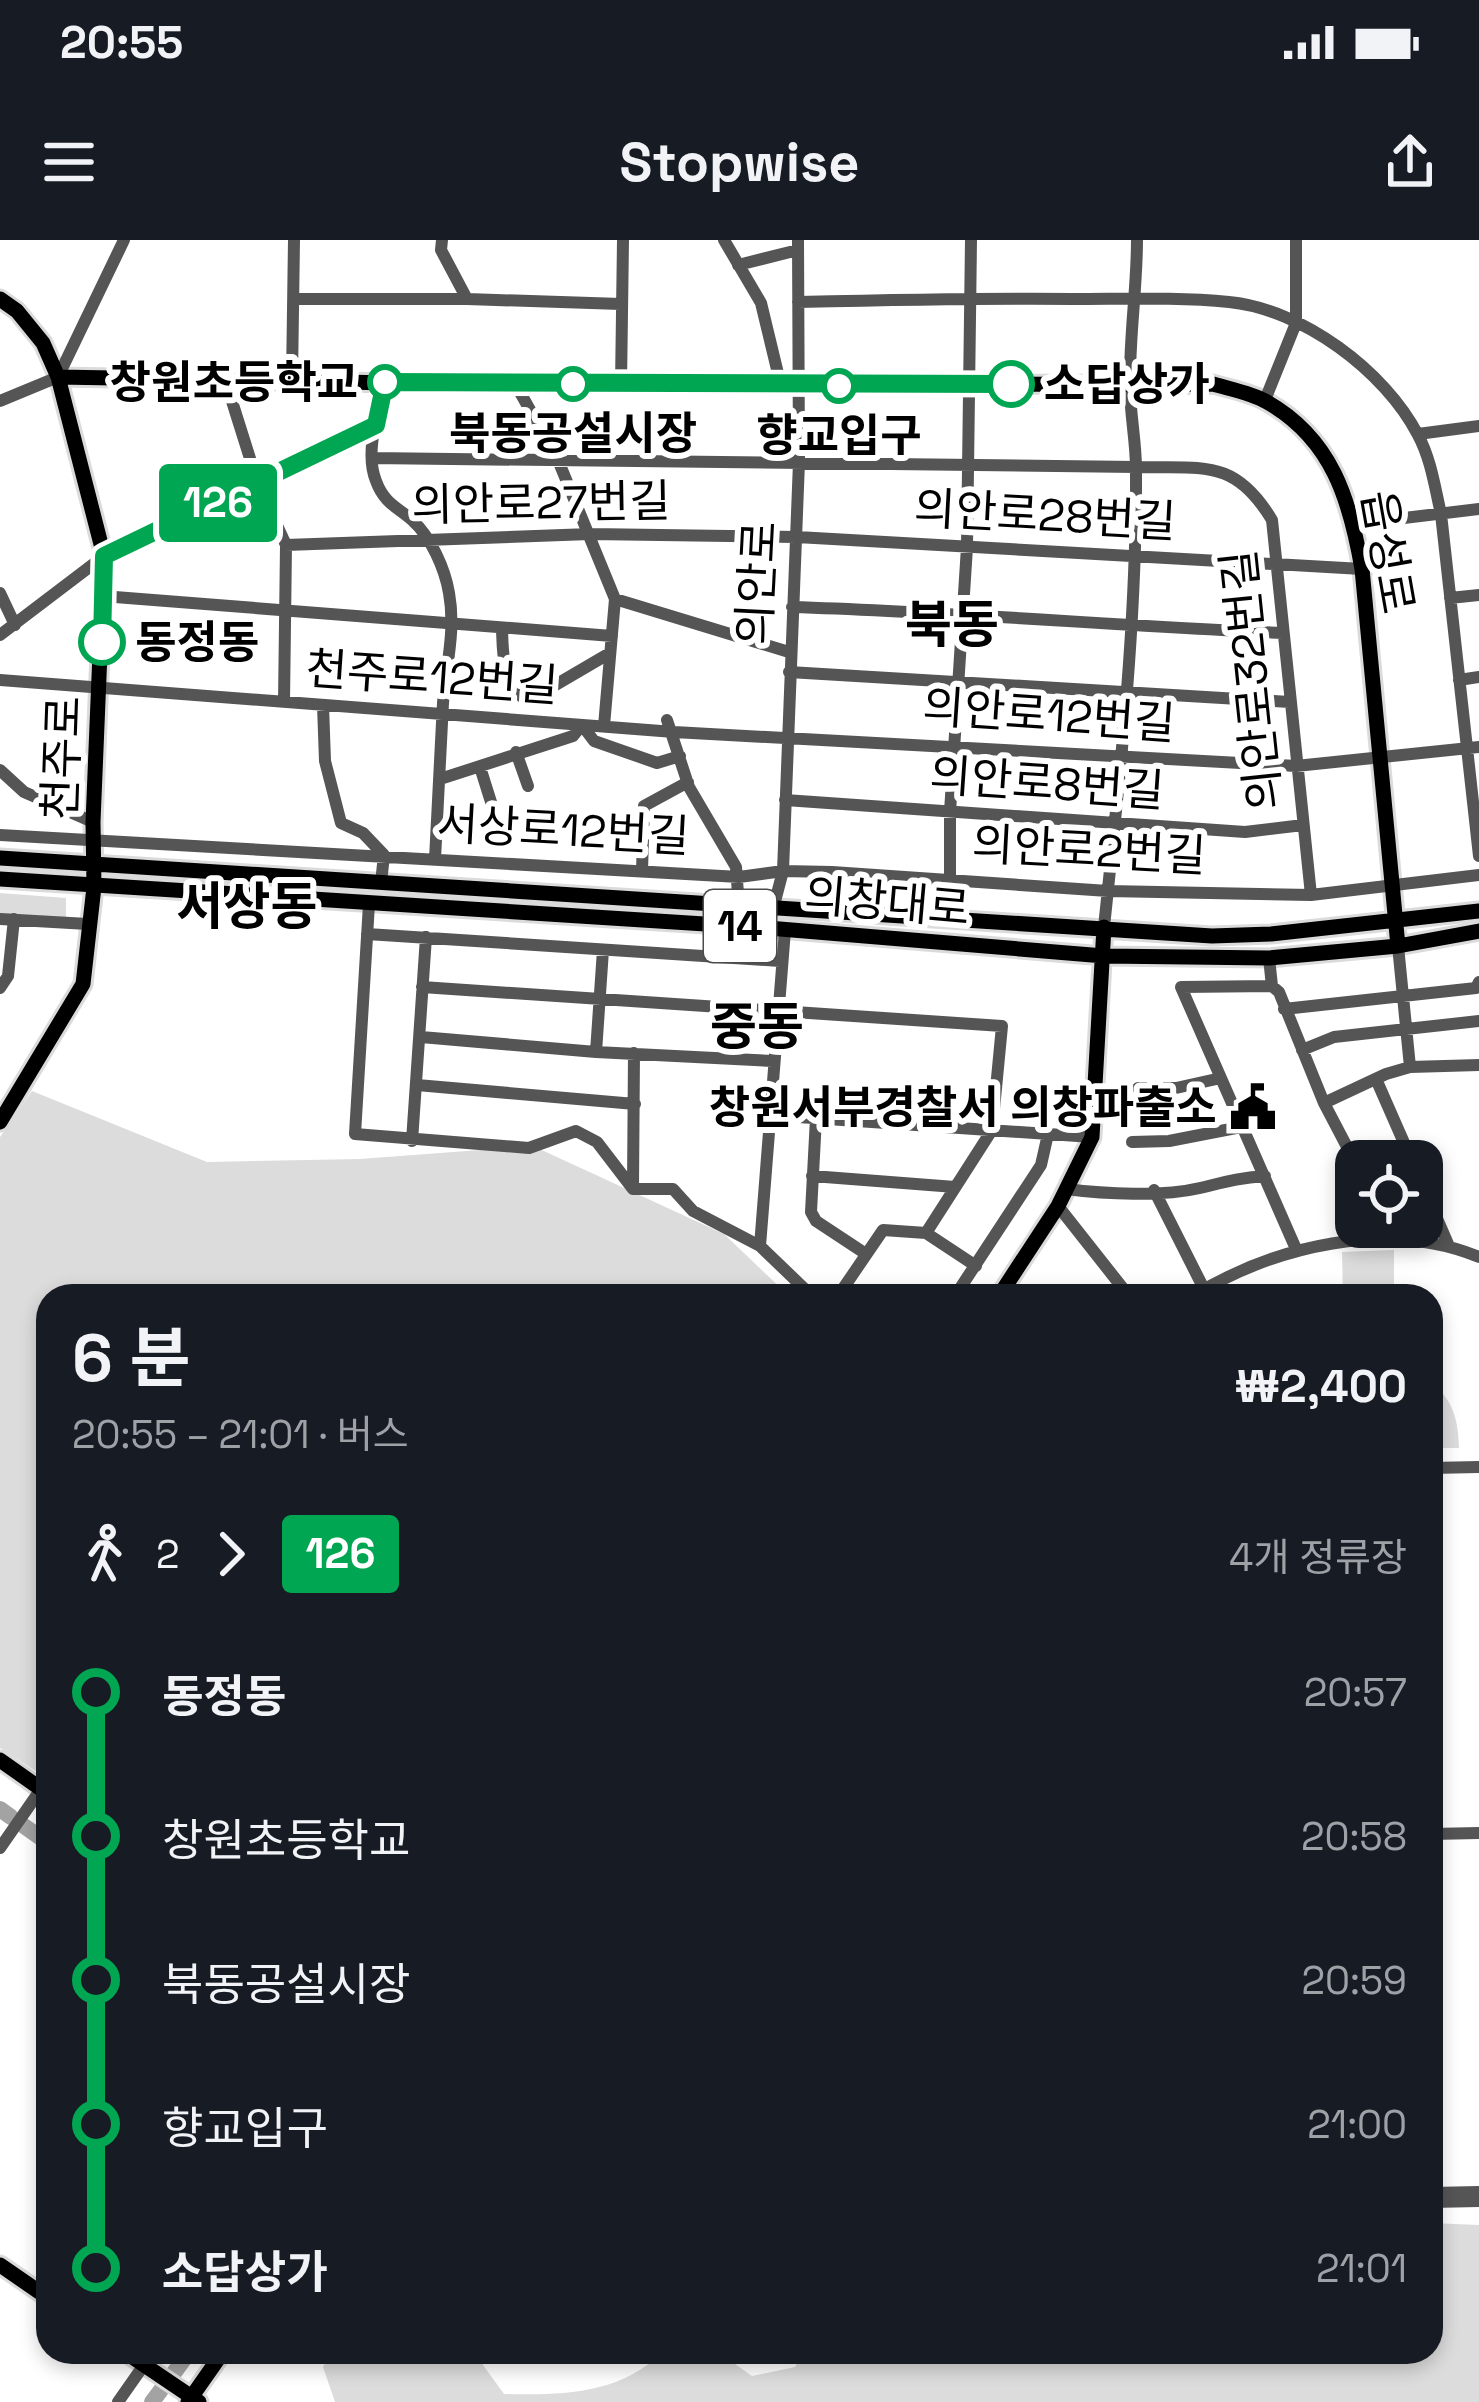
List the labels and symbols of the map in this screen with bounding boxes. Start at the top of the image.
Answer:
place label: 창원초등학교 [110,354,358,411]
place label: 소답상가 [1044,356,1210,413]
marker: 소답상가 [989,362,1033,406]
marker: 창원초등학교 [369,366,401,398]
marker: 북동공설시장 [557,368,589,400]
marker: 향교입구 [823,370,855,402]
place label: 북동공설시장 [449,405,697,462]
place label: 향교입구 [756,407,922,464]
line badge: 126 [149,464,287,542]
street label: 의안로27번길 [411,472,671,534]
street label: 의안로28번길 [913,480,1177,550]
street label: 읍성로 [1349,486,1427,618]
street label: 의안로 [725,519,789,647]
street label: 의안로32번길 [1210,547,1294,813]
district label: 북동 [905,592,999,657]
place label: 동정동 [135,614,259,671]
marker: 동정동 [80,620,124,664]
street label: 천주로12번길 [304,640,560,714]
street label: 의안로12번길 [921,678,1177,752]
street label: 천주로 [31,695,93,821]
street label: 의안로8번길 [928,746,1166,820]
street label: 서상로12번길 [435,795,691,865]
street label: 의안로2번길 [971,815,1207,885]
street label: 의창대로 [802,866,972,938]
district label: 서상동 [177,874,317,939]
road number: 14 [704,890,776,962]
district label: 중동 [710,994,804,1059]
place label: 창원서부경찰서 의창파출소 [709,1079,1217,1136]
public building icon: 창원서부경찰서 의창파출소 [1228,1082,1278,1132]

